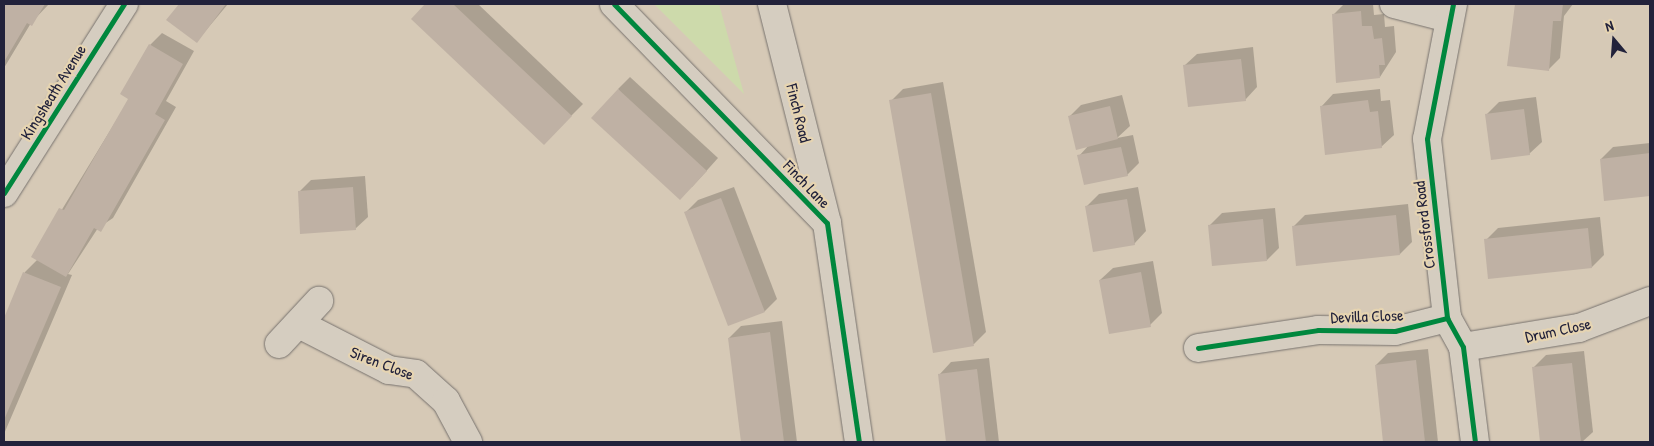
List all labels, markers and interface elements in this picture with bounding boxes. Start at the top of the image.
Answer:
north arrow [1589,15,1639,65]
text: N [1603,15,1616,35]
street label: Kingsheath Avenue [16,41,90,143]
street label: Finch Road [782,82,816,144]
street label: Finch Lane [780,156,834,212]
street label: Crossford Road [1409,180,1439,270]
street label: Devilla Close [1330,305,1404,327]
street label: Drum Close [1523,314,1593,346]
street label: Siren Close [348,342,416,384]

